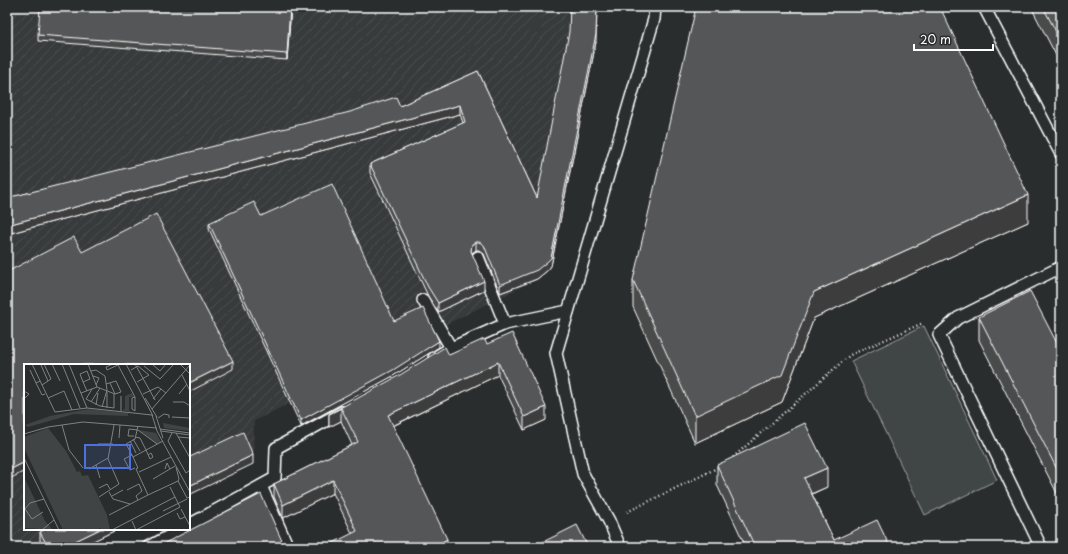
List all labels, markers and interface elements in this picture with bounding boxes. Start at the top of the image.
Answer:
scale bar [914,26,993,52]
text: 20 m [920,30,951,48]
inset map [24,364,190,530]

